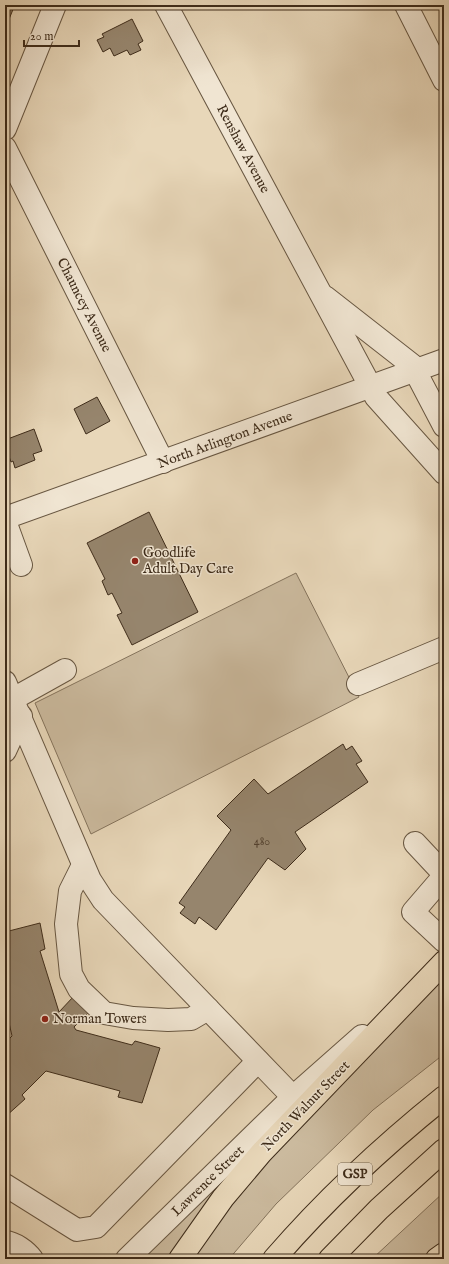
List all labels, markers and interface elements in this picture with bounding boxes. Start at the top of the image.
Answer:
scale bar [24,22,79,48]
text: 20 m [30,29,53,44]
street label: Renshaw Avenue [212,102,274,197]
street label: Chauncey Avenue [53,255,116,356]
street label: North Arlington Avenue [155,407,296,473]
place label: Goodlife Adult Day Care [142,544,234,578]
marker: Goodlife Adult Day Care [130,556,140,566]
house number: 480 [254,834,270,849]
place label: Norman Towers [53,1010,147,1028]
marker: Norman Towers [40,1014,50,1024]
street label: North Walnut Street [258,1057,354,1155]
street label: Lawrence Street [168,1142,248,1220]
road number: GSP [338,1163,372,1185]

